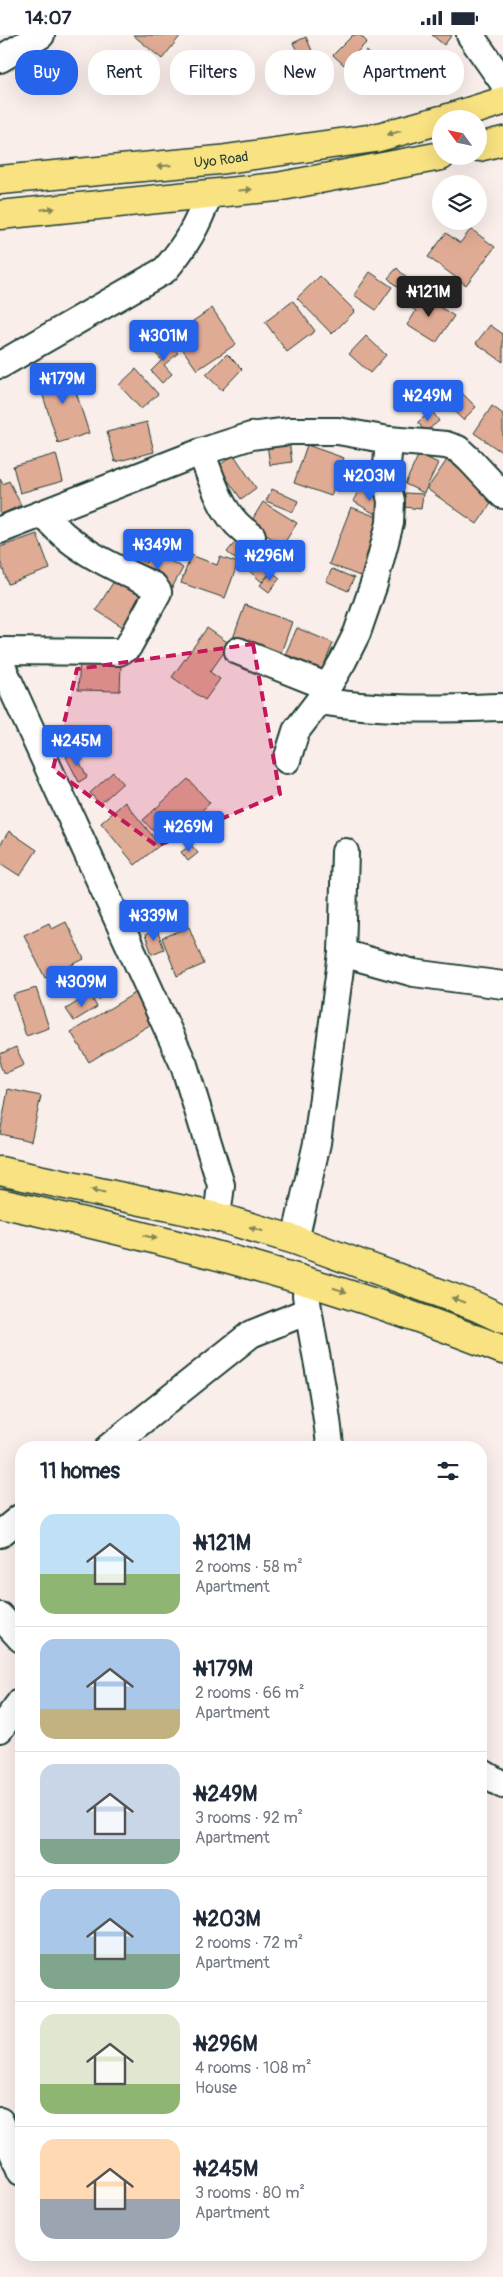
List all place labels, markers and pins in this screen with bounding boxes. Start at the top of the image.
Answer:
pin: ₦121M [394,275,464,318]
pin: ₦301M [129,319,199,362]
pin: ₦179M [28,363,98,405]
pin: ₦249M [393,379,463,422]
pin: ₦203M [335,459,405,502]
pin: ₦349M [123,529,193,571]
pin: ₦296M [235,539,305,582]
pin: ₦245M [42,725,112,767]
pin: ₦269M [154,811,224,853]
pin: ₦339M [119,899,189,942]
pin: ₦309M [47,965,117,1008]

